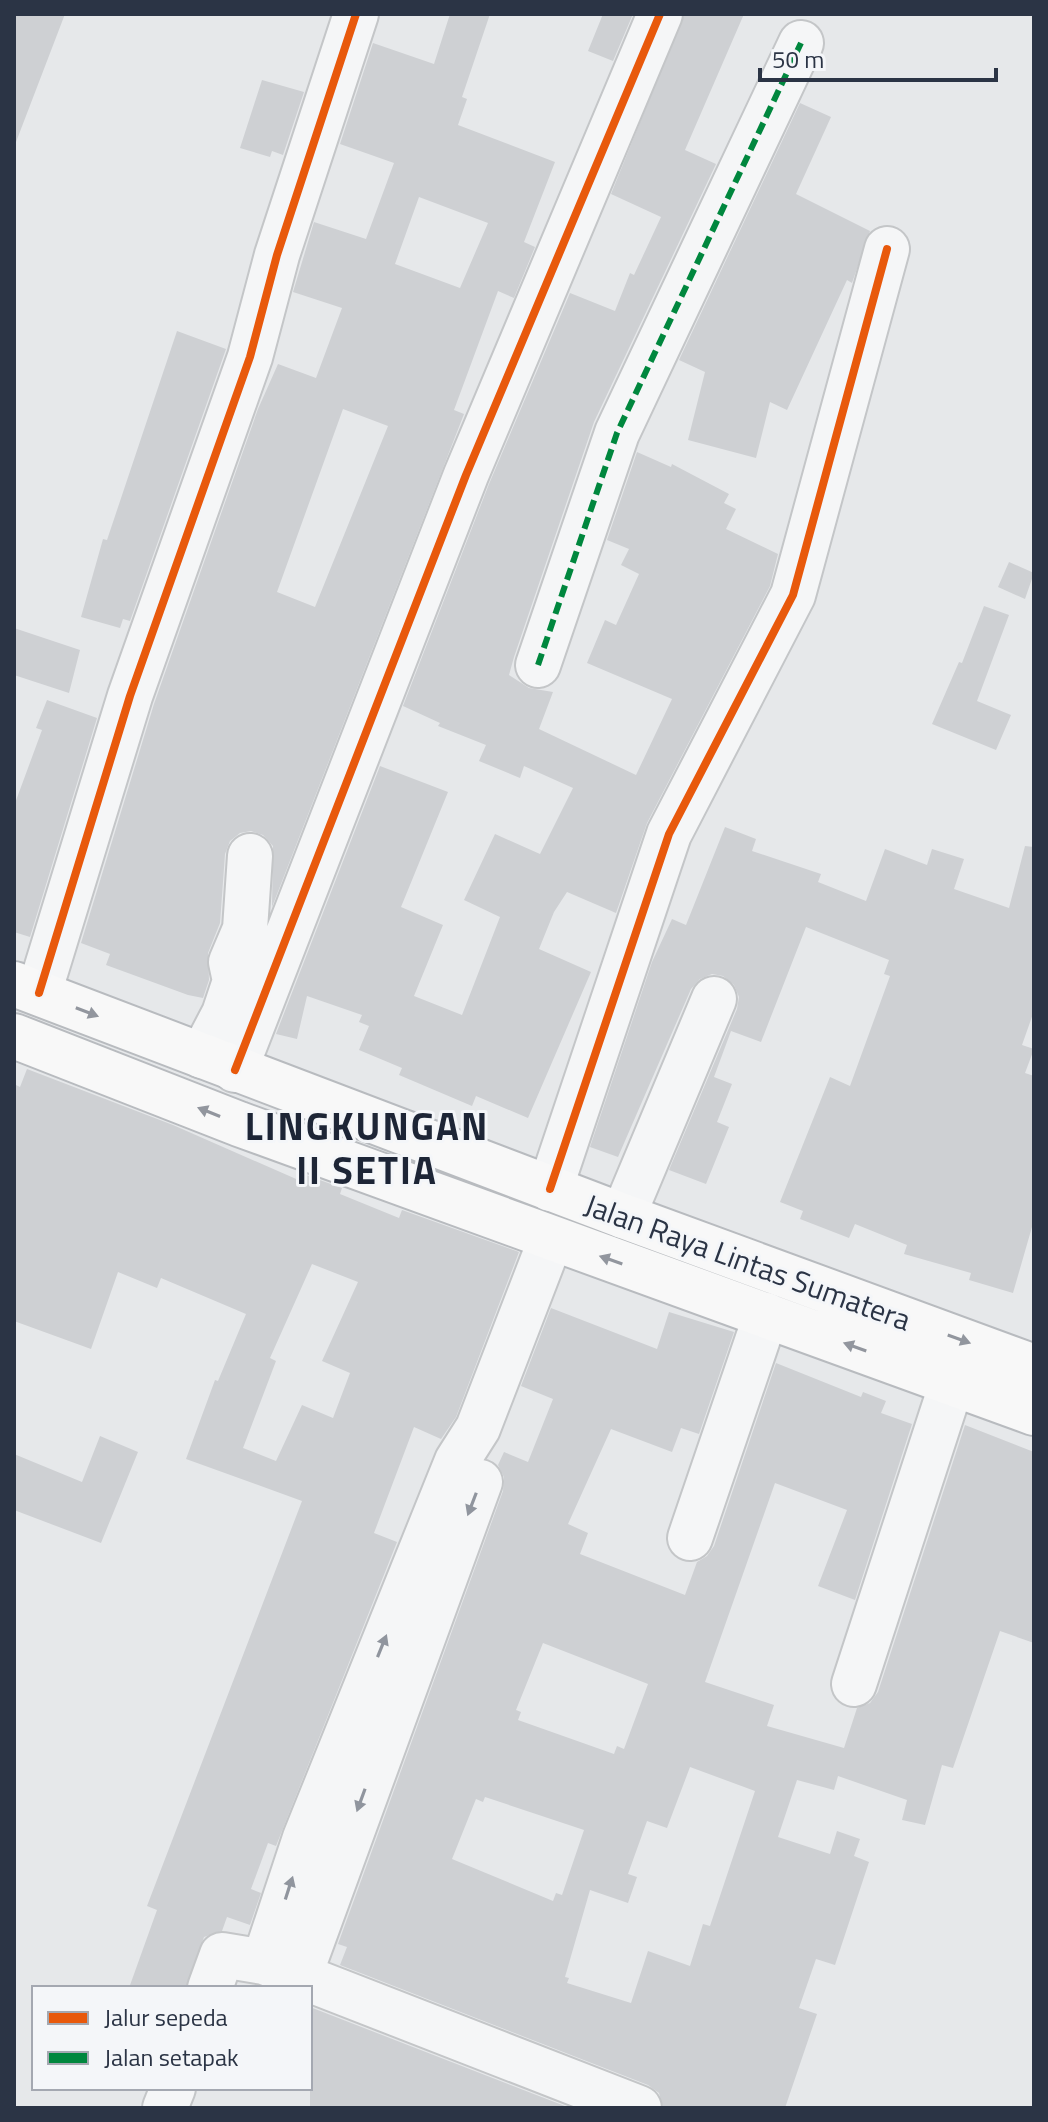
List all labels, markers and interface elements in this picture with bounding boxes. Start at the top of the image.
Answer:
scale bar [760,32,996,82]
text: 50 m [772,41,824,77]
one-way arrow [75,1006,99,1019]
district label: LINGKUNGAN II SETIA [245,1097,489,1199]
one-way arrow [197,1105,221,1118]
street label: Jalan Raya Lintas Sumatera [578,1182,918,1342]
one-way arrow [598,1254,622,1266]
one-way arrow [948,1334,972,1346]
one-way arrow [843,1341,867,1353]
one-way arrow [465,1492,478,1516]
one-way arrow [376,1634,389,1658]
one-way arrow [355,1788,367,1812]
one-way arrow [283,1876,295,1900]
legend [32,1986,312,2090]
text: Jalur sepeda [104,1999,228,2035]
text: Jalan setapak [104,2039,239,2075]

